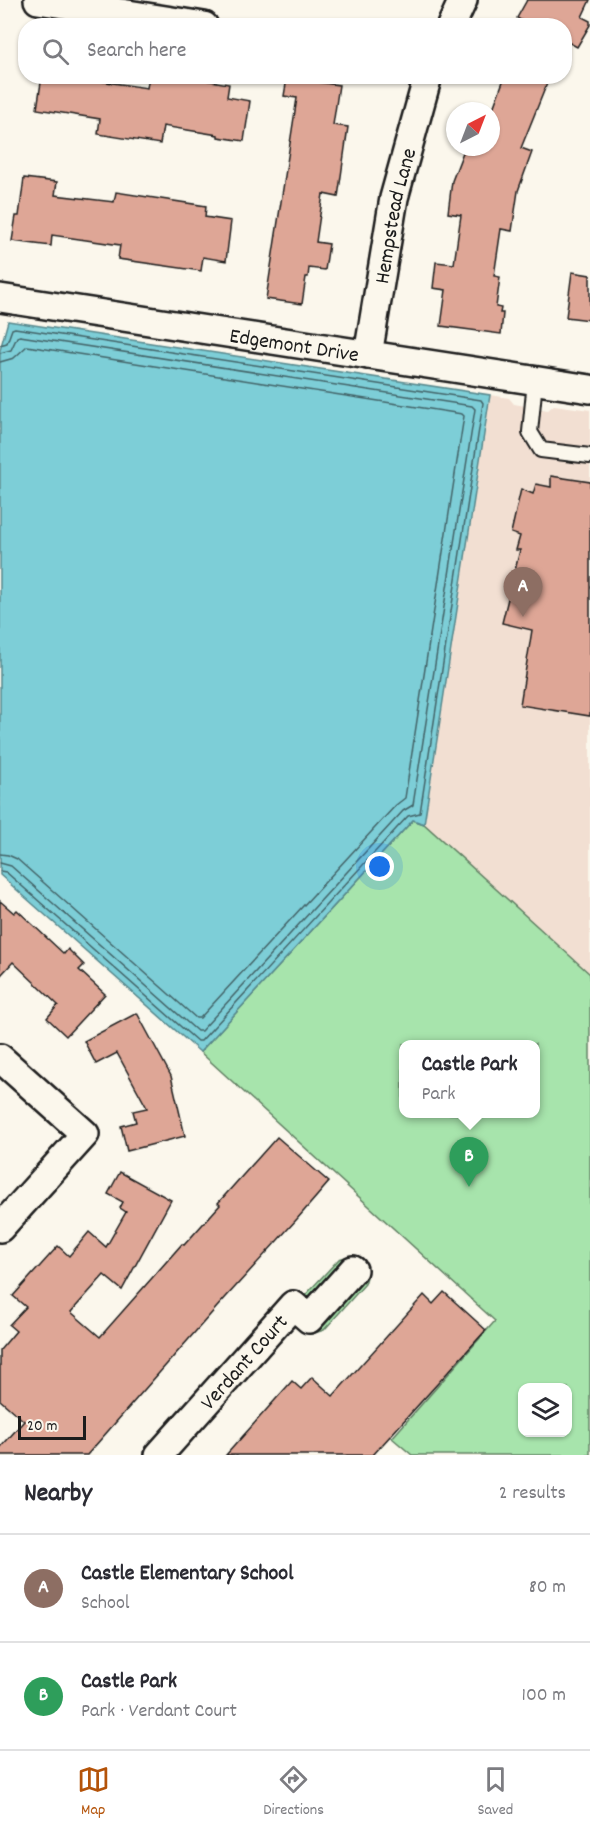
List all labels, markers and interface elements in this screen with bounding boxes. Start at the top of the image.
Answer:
search box [18,18,572,84]
icon: search [39,35,72,68]
text: Search here [87,36,186,67]
north arrow [446,102,500,156]
street label: Hempstead Lane [368,145,426,286]
street label: Edgemont Drive [227,322,361,372]
pin: A [504,568,542,617]
your location [365,852,394,881]
popup [399,1040,540,1118]
text: Castle Park [421,1050,518,1081]
text: Park [421,1081,456,1109]
pin: B [450,1138,488,1187]
street label: Verdant Court [194,1309,297,1418]
map controls [518,1383,572,1437]
button: layers [518,1383,572,1437]
scale bar [18,1413,86,1440]
text: 20 m [27,1415,57,1438]
text: Nearby [24,1476,92,1513]
text: 2 results [499,1480,566,1508]
text: Castle Elementary School [81,1559,293,1590]
text: A [38,1574,49,1602]
text: 80 m [529,1574,566,1602]
text: School [81,1590,130,1618]
text: Castle Park [81,1667,177,1698]
text: B [39,1682,48,1710]
text: 100 m [522,1682,566,1710]
text: Park · Verdant Court [81,1698,237,1726]
tab: Map [77,1763,110,1822]
tab: Directions [263,1763,324,1822]
tab: Saved [477,1763,513,1822]

